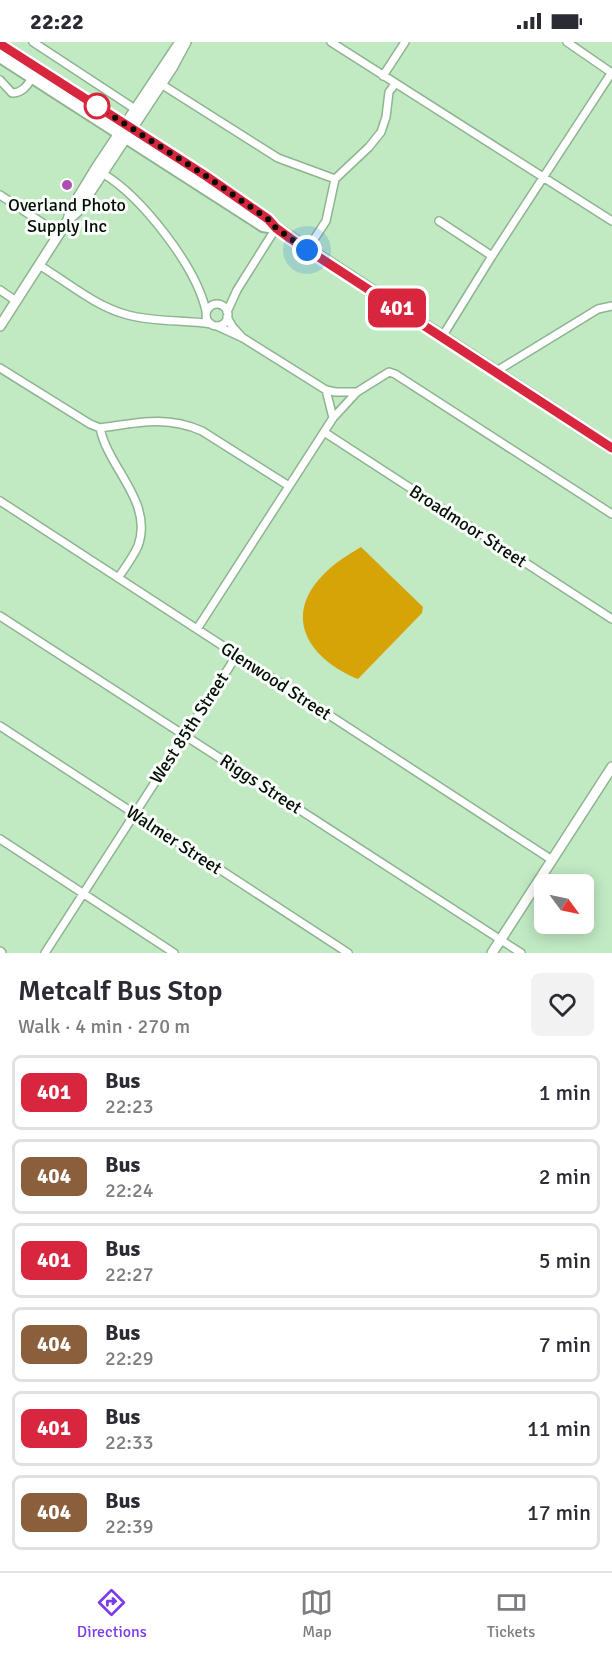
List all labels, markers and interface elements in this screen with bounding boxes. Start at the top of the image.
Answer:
text: 22:22 [30,8,84,35]
unlabelled marker [84,93,110,119]
marker: Overland Photo Supply Inc [60,178,74,192]
place label: Overland Photo Supply Inc [8,194,126,237]
your location [292,235,322,265]
line badge: 401 [362,288,432,328]
text: 401 [380,295,414,321]
street label: Broadmoor Street [405,480,531,572]
street label: Glenwood Street [217,637,335,725]
street label: West 85th Street [145,668,233,788]
street label: Riggs Street [216,749,306,819]
street label: Walmer Street [122,801,226,879]
north arrow [534,874,594,934]
map controls [534,874,594,934]
button: heart [531,973,594,1036]
text: Metcalf Bus Stop [18,974,223,1008]
text: Walk · 4 min · 270 m [18,1014,190,1039]
text: Bus [105,1067,140,1094]
text: 401 [37,1079,71,1105]
text: 1 min [539,1079,591,1106]
text: 22:23 [105,1094,154,1119]
text: Bus [105,1151,140,1178]
text: 404 [37,1163,71,1189]
text: 2 min [539,1163,591,1190]
text: 22:24 [105,1178,154,1203]
text: Bus [105,1235,140,1262]
text: 401 [37,1247,71,1273]
text: 5 min [539,1247,591,1274]
text: 22:27 [105,1262,154,1287]
text: Bus [105,1319,140,1346]
text: 404 [37,1331,71,1357]
text: 7 min [539,1331,591,1358]
text: 22:29 [105,1346,154,1371]
text: Bus [105,1403,140,1430]
text: 401 [37,1415,71,1441]
text: 11 min [527,1415,591,1442]
text: 22:33 [105,1430,154,1455]
text: Bus [105,1487,140,1514]
text: 404 [37,1499,71,1525]
text: 17 min [527,1499,591,1526]
text: 22:39 [105,1514,154,1539]
tab: Directions [77,1586,147,1642]
tab: Map [300,1586,333,1642]
tab: Tickets [487,1586,535,1642]

